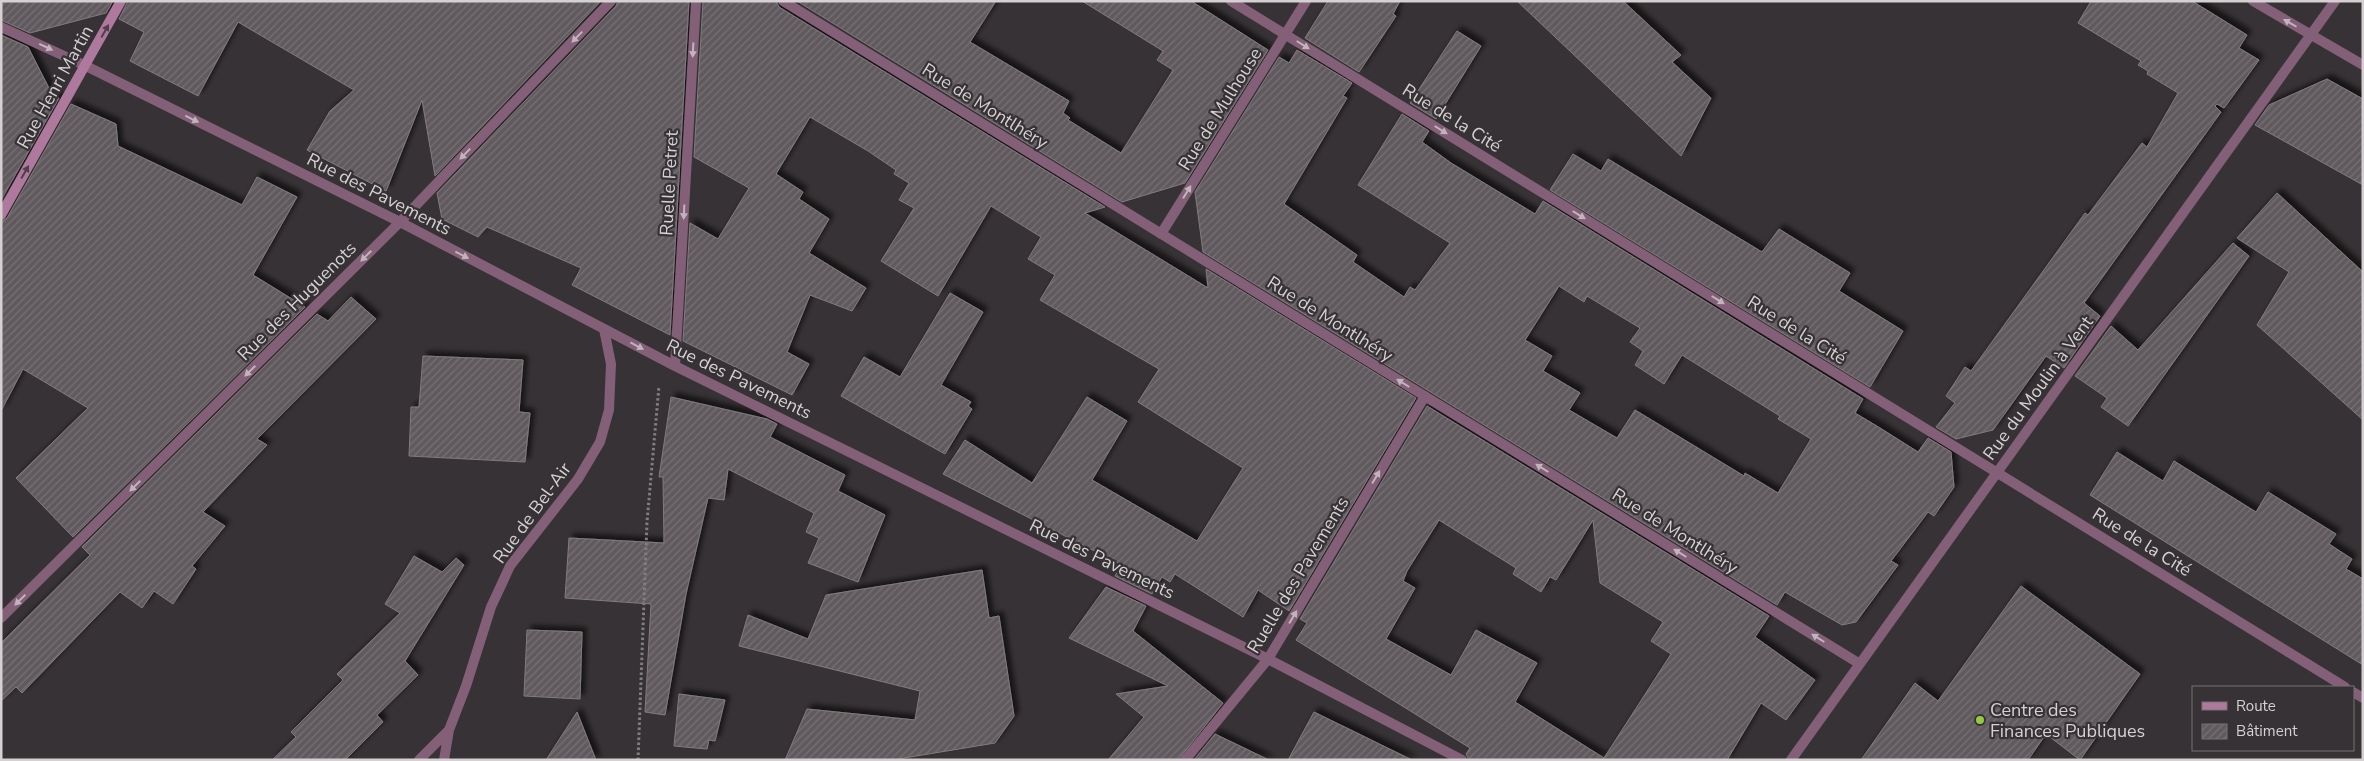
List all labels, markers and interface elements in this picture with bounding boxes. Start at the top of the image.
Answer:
one-way arrow [2283,19,2298,27]
street label: Rue Henri Martin [11,21,99,153]
one-way arrow [101,23,109,38]
one-way arrow [571,30,583,42]
one-way arrow [1296,41,1309,50]
one-way arrow [689,42,697,58]
one-way arrow [38,43,53,52]
street label: Rue de Mulhouse [1173,43,1267,175]
street label: Rue de Montlhéry [917,58,1053,155]
street label: Rue de la Cité [1398,78,1506,158]
one-way arrow [184,114,199,123]
one-way arrow [1434,126,1448,135]
street label: Ruelle Petret [654,129,684,236]
street label: Rue des Pavements [303,147,455,241]
one-way arrow [459,148,471,160]
one-way arrow [21,166,30,179]
one-way arrow [1182,186,1191,199]
one-way arrow [680,204,688,220]
one-way arrow [1573,211,1586,220]
street label: Rue des Huguenots [232,236,362,366]
one-way arrow [360,250,372,262]
one-way arrow [454,251,469,259]
street label: Rue de Montlhéry [1262,271,1398,368]
street label: Rue de la Cité [1743,290,1851,370]
one-way arrow [1711,296,1724,305]
street label: Rue du Moulin à Vent [1977,310,2099,465]
street label: Rue des Pavements [662,333,816,425]
one-way arrow [630,342,644,350]
one-way arrow [245,365,257,377]
one-way arrow [1397,378,1410,387]
street label: Rue de Bel-Air [487,457,577,568]
one-way arrow [1535,463,1548,472]
one-way arrow [1372,471,1381,484]
one-way arrow [129,479,141,491]
street label: Rue de Montlhéry [1607,483,1743,580]
street label: Ruelle des Pavements [1242,492,1354,658]
street label: Rue de la Cité [2088,502,2196,582]
street label: Rue des Pavements [1025,513,1179,605]
one-way arrow [1673,548,1687,558]
one-way arrow [14,594,26,606]
one-way arrow [1288,610,1297,623]
one-way arrow [1812,633,1825,643]
legend [2192,686,2354,751]
text: Route [2236,696,2276,716]
place label: Centre des Finances Publiques [1990,698,2145,743]
marker: Centre des Finances Publiques [1974,714,1986,726]
text: Bâtiment [2236,721,2298,741]

